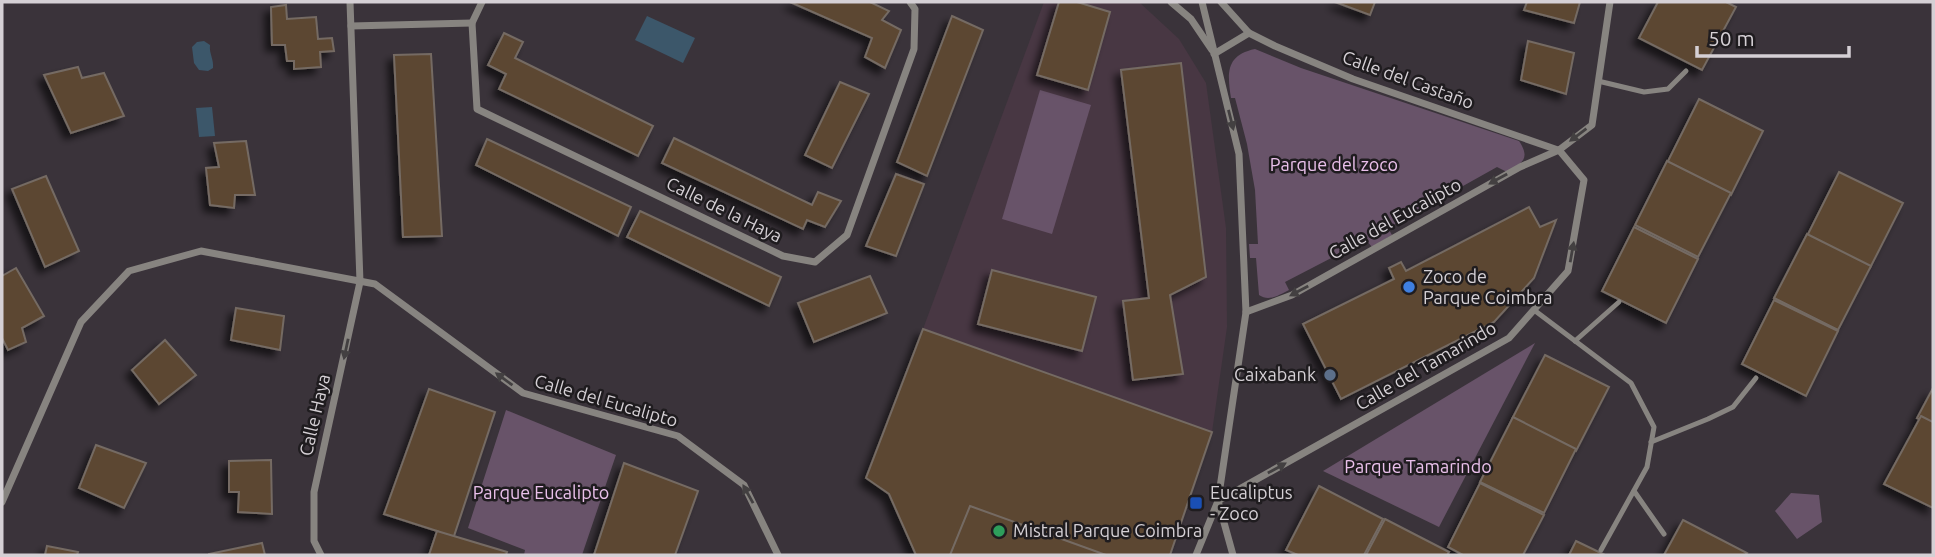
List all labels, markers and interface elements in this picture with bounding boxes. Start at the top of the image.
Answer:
scale bar [1697,14,1849,58]
text: 50 m [1708,26,1755,50]
street label: Calle del Castaño [1340,46,1477,112]
one-way arrow [1226,109,1237,131]
one-way arrow [1569,128,1587,142]
park label: Parque del zoco [1270,154,1398,174]
street label: Calle de la Haya [663,172,786,246]
street label: Calle del Eucalipto [1325,173,1464,263]
one-way arrow [1488,173,1507,185]
one-way arrow [1567,241,1578,263]
place label: Zoco de Parque Coimbra [1423,266,1553,307]
marker: Zoco de Parque Coimbra [1401,279,1417,295]
one-way arrow [1289,285,1309,296]
street label: Calle del Tamarindo [1352,317,1499,414]
one-way arrow [340,338,351,360]
place label: Caixabank [1234,364,1316,384]
marker: Caixabank [1322,367,1338,383]
street label: Calle del Eucalipto [532,370,680,430]
street label: Calle Haya [295,372,333,458]
one-way arrow [495,373,513,387]
park label: Parque Tamarindo [1344,456,1492,476]
one-way arrow [1268,462,1287,474]
park label: Parque Eucalipto [473,482,609,502]
place label: Eucaliptus - Zoco [1210,482,1293,523]
one-way arrow [742,485,754,504]
marker: Eucaliptus - Zoco [1188,495,1204,511]
place label: Mistral Parque Coimbra [1013,520,1202,540]
marker: Mistral Parque Coimbra [991,523,1007,539]

